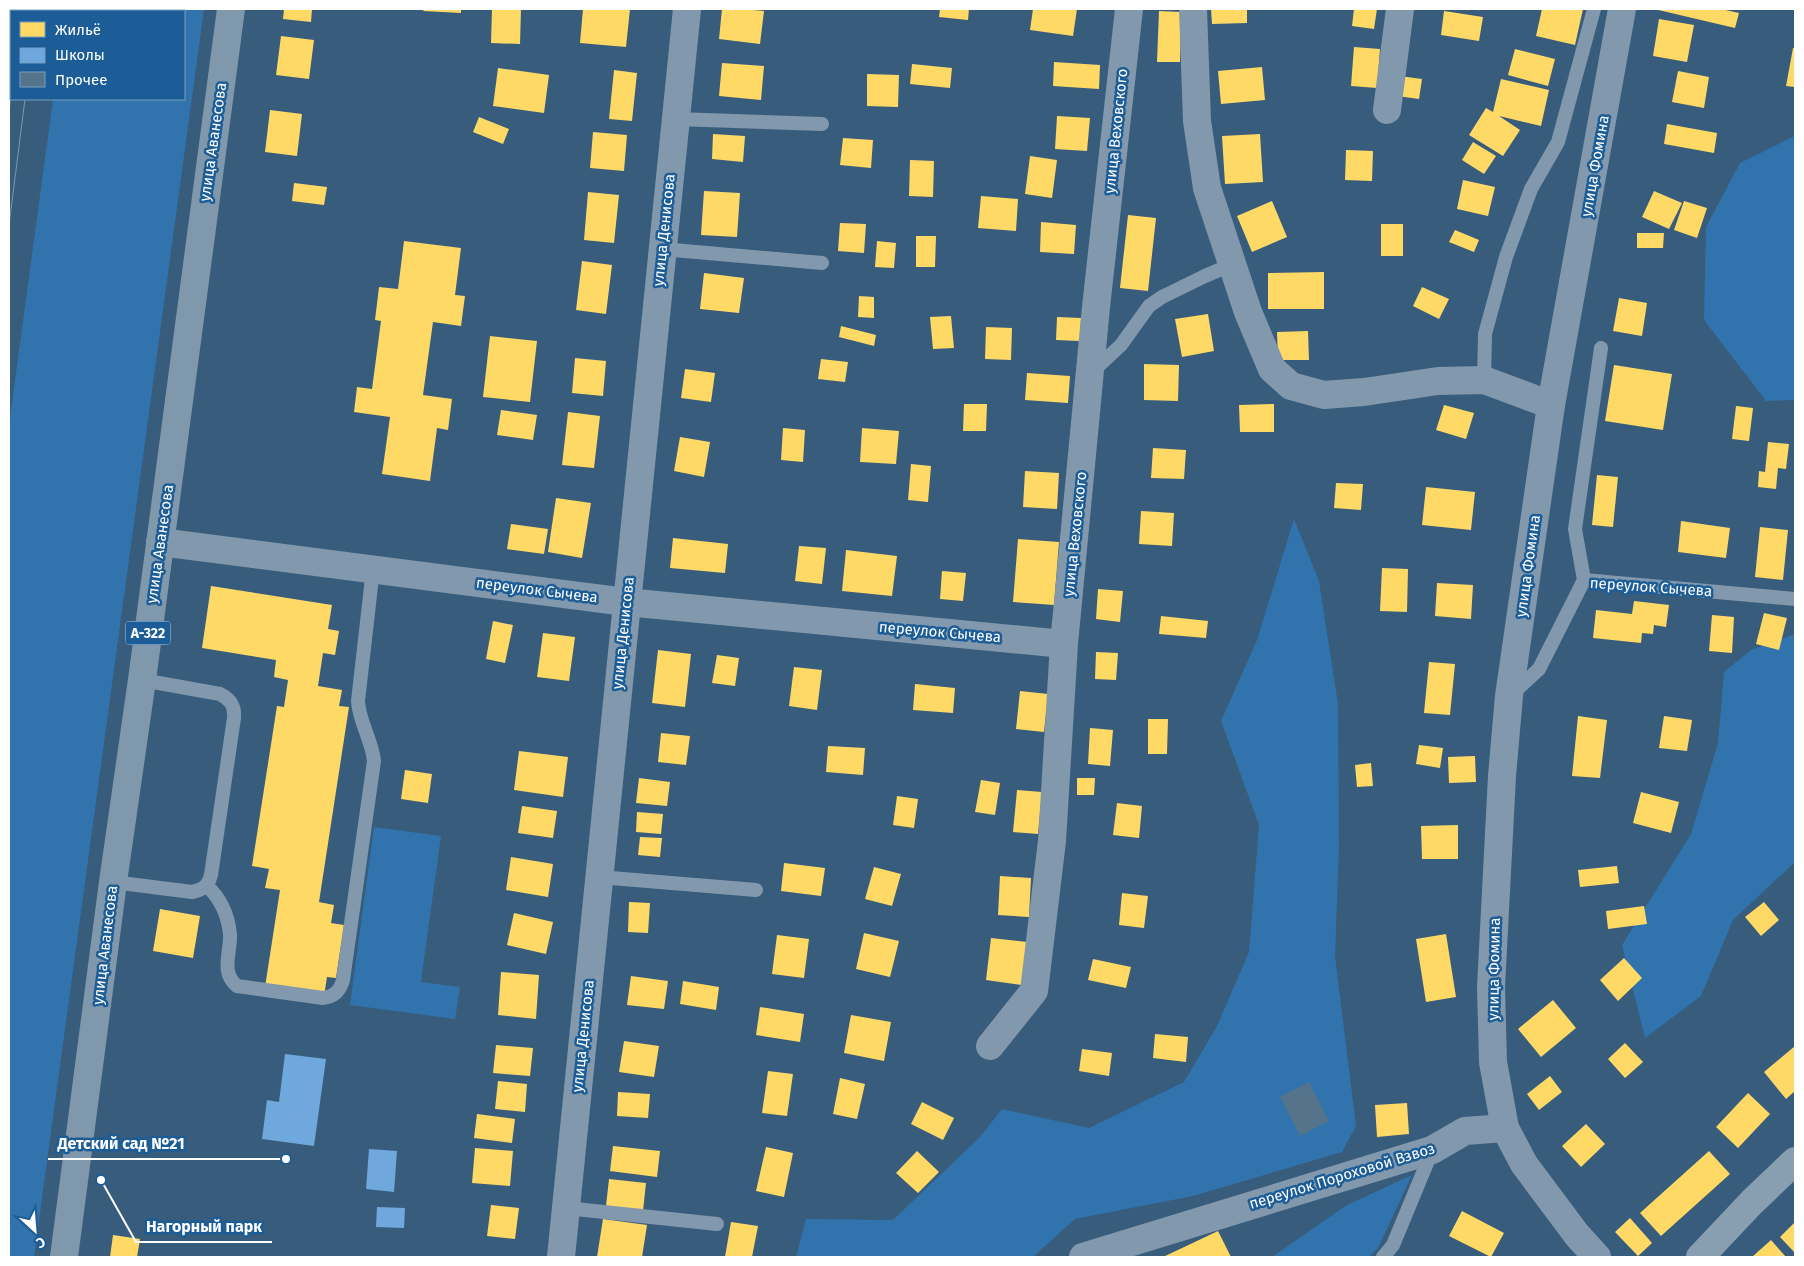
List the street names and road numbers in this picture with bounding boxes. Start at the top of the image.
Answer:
street label: улица Веховского [1100,68,1132,194]
street label: улица Аванесова [196,81,230,203]
street label: улица Фомина [1577,114,1613,218]
street label: улица Денисова [649,173,679,287]
street label: улица Веховского [1059,471,1091,597]
street label: улица Аванесова [143,483,177,605]
street label: улица Фомина [1512,514,1544,618]
street label: переулок Сычева [475,574,599,606]
street label: переулок Сычева [1589,574,1713,600]
street label: улица Денисова [608,576,638,690]
street label: переулок Сычева [878,618,1002,646]
road number: А-322 [126,622,170,644]
street label: улица Аванесова [89,884,121,1006]
street label: улица Фомина [1484,917,1504,1021]
street label: улица Денисова [568,979,598,1093]
street label: переулок Пороховой Взвоз [1247,1139,1437,1213]

